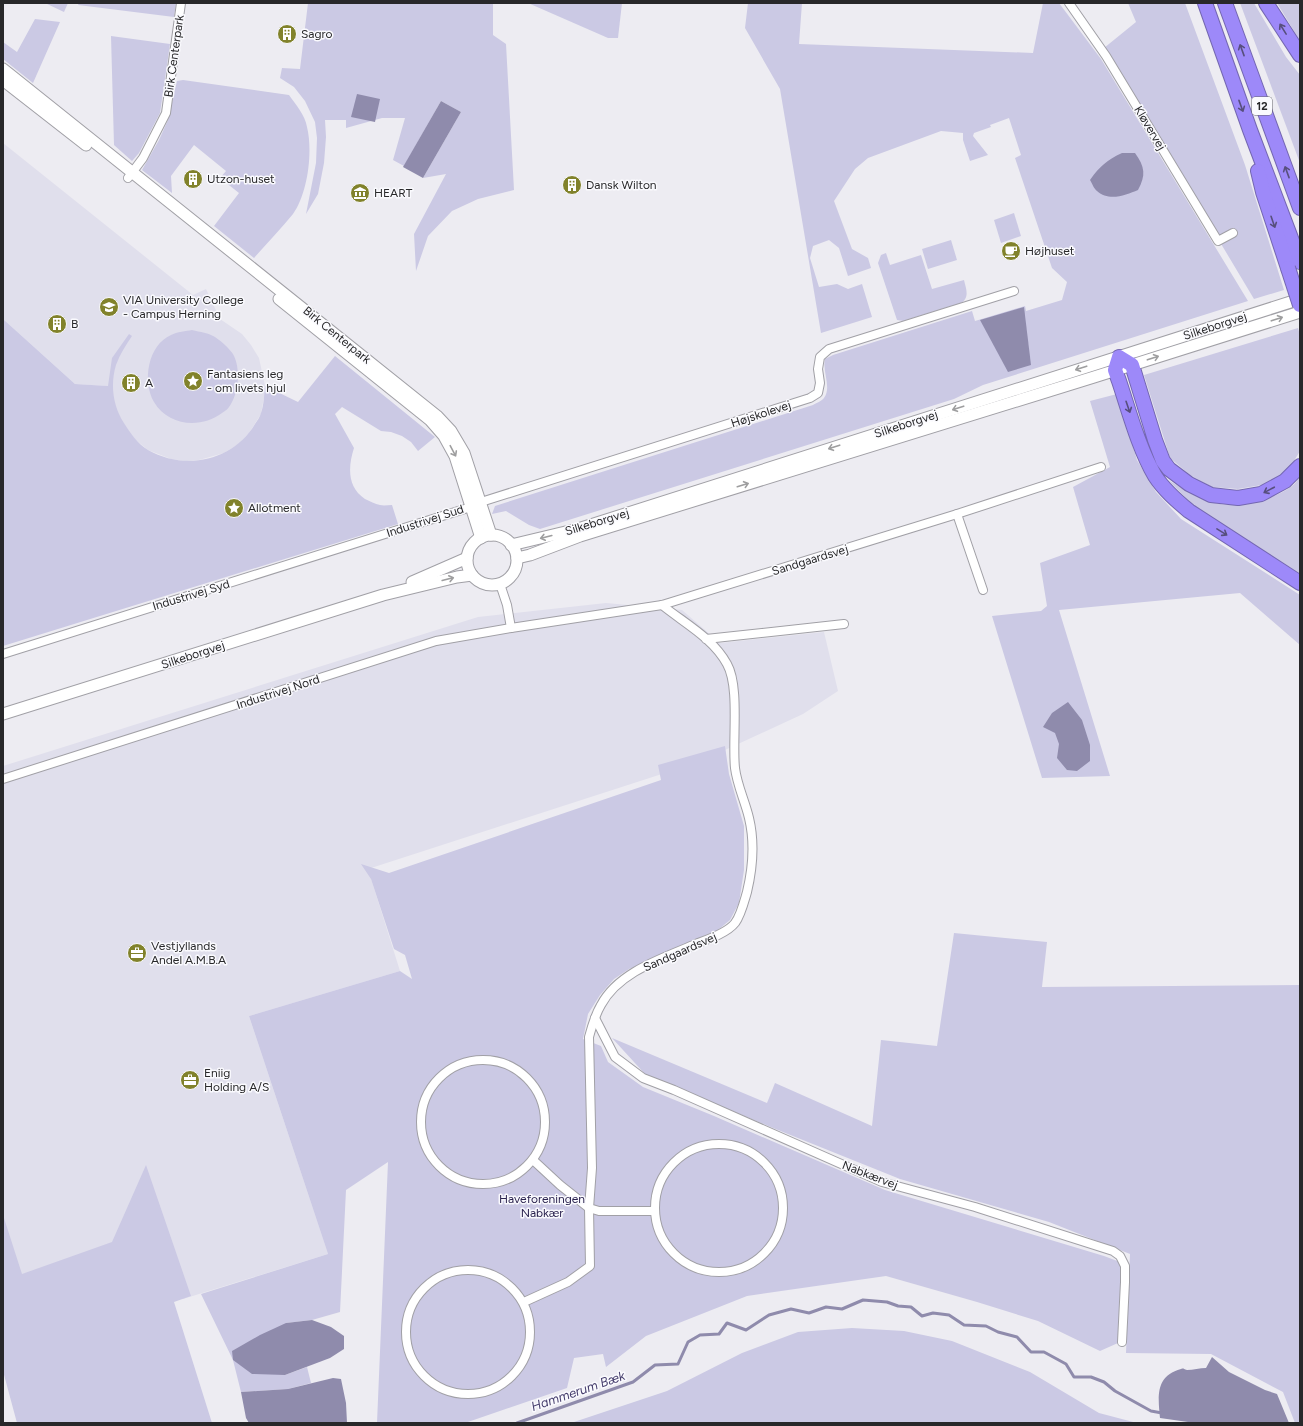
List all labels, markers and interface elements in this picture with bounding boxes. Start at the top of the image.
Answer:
street label: Birk Centerpark [161,14,187,98]
building icon: Sagro [276,23,298,45]
one-way arrow [1279,24,1287,35]
place label: Sagro [301,27,333,41]
one-way arrow [1237,44,1245,56]
road number: 12 [1252,97,1272,115]
one-way arrow [1238,99,1246,111]
street label: Kløvervej [1131,103,1169,153]
one-way arrow [1282,166,1290,178]
building icon: Utzon-huset [182,168,204,190]
place label: Utzon-huset [207,172,275,186]
building icon: Dansk Wilton [561,174,583,196]
place label: Dansk Wilton [586,178,657,192]
museum icon: HEART [349,182,371,204]
place label: HEART [374,186,413,200]
one-way arrow [1269,215,1277,227]
cafe icon: Højhuset [1000,240,1022,262]
place label: Højhuset [1025,244,1075,258]
place label: VIA University College - Campus Herning [123,293,244,321]
school or university icon: VIA University College - Campus Herning [98,296,120,318]
street label: Birk Centerpark [300,303,374,367]
street label: Silkeborgvej [1181,309,1249,343]
building icon: B [46,313,68,335]
one-way arrow [1270,315,1283,322]
place label: B [71,317,78,331]
one-way arrow [1146,354,1159,361]
one-way arrow [1076,365,1088,373]
place label: Fantasiens leg - om livets hjul [207,367,286,395]
place icon: Fantasiens leg - om livets hjul [182,370,204,392]
building icon: A [120,372,142,394]
place label: A [145,376,153,390]
street label: Højskolevej [729,398,793,430]
one-way arrow [1125,400,1132,413]
one-way arrow [951,405,964,412]
street label: Silkeborgvej [872,407,940,441]
one-way arrow [827,444,840,451]
one-way arrow [449,445,457,457]
one-way arrow [737,481,750,488]
one-way arrow [1263,486,1275,494]
place icon: Allotment [223,497,245,519]
place label: Allotment [248,501,301,515]
street label: Industrivej Sud [385,502,465,540]
street label: Silkeborgvej [563,506,631,538]
one-way arrow [1216,529,1228,537]
one-way arrow [540,534,553,541]
street label: Sandgaardsvej [770,542,850,578]
one-way arrow [441,575,454,582]
street label: Industrivej Syd [151,577,231,613]
street label: Silkeborgvej [159,638,227,672]
street label: Industrivej Nord [235,672,321,712]
street label: Sandgaardsvej [641,930,719,974]
place label: Vestjyllands Andel A.M.B.A [151,939,226,967]
office icon: Vestjyllands Andel A.M.B.A [126,942,148,964]
place label: Eniig Holding A/S [204,1066,269,1094]
office icon: Eniig Holding A/S [179,1069,201,1091]
street label: Nabkærvej [840,1158,900,1192]
park label: Haveforeningen Nabkær [499,1192,585,1220]
water label: Hammerum Bæk [529,1368,628,1414]

